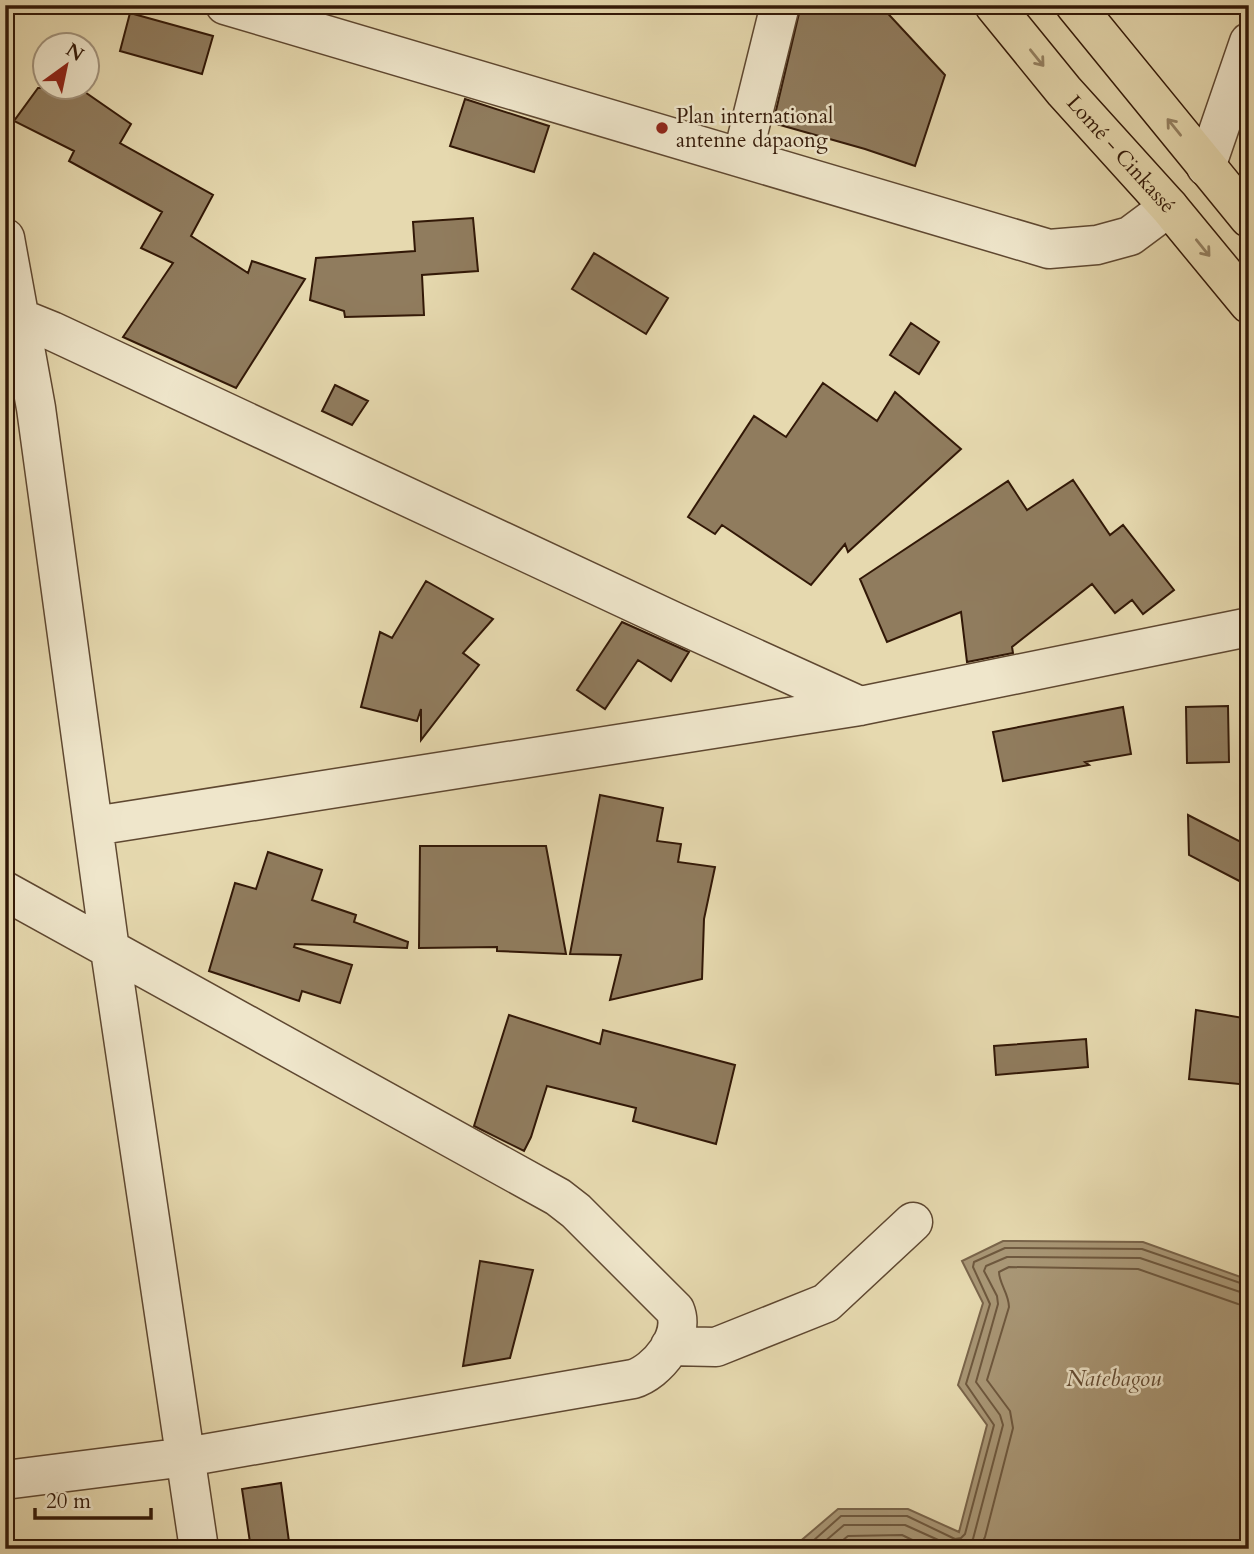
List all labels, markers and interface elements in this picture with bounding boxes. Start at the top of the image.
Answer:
north arrow [32,32,102,102]
text: N [61,37,89,68]
one-way arrow [1029,49,1045,67]
street label: Lomé - Cinkassé [1060,89,1182,220]
place label: Plan international antenne dapaong [676,102,833,155]
one-way arrow [1166,119,1182,137]
marker: Plan international antenne dapaong [654,120,670,136]
one-way arrow [1195,238,1210,256]
water label: Natebagou [1066,1363,1162,1394]
scale bar [35,1477,150,1521]
text: 20 m [46,1487,91,1516]

